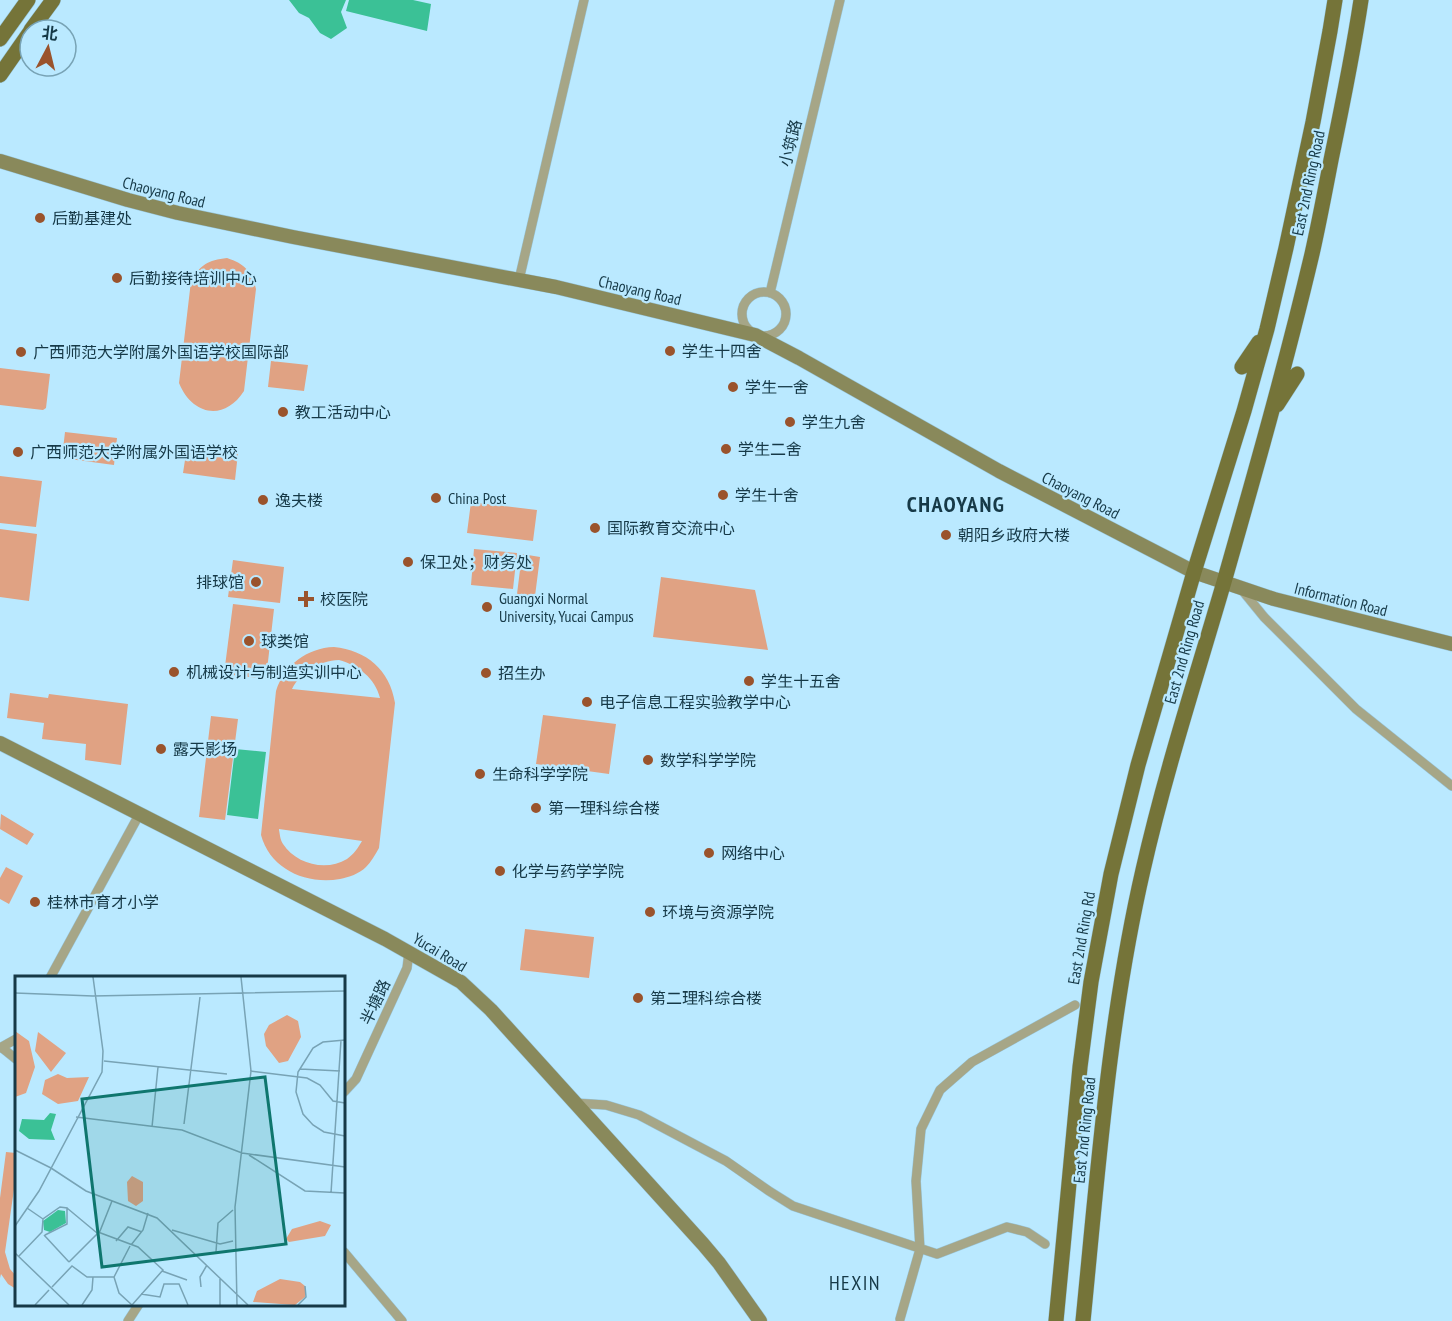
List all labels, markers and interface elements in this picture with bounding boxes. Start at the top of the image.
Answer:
north arrow [18,18,78,78]
text: 北 [41,22,59,44]
street label: 小筑路 [774,117,806,169]
street label: East 2nd Ring Road [1287,129,1329,237]
street label: Chaoyang Road [121,172,208,212]
place label: 后勤基建处 [52,208,132,228]
marker: 后勤基建处 [33,211,47,225]
place label: 后勤接待培训中心 [129,268,257,288]
marker: 后勤接待培训中心 [110,271,124,285]
street label: Chaoyang Road [597,271,684,309]
place label: 学生十四舍 [682,341,762,361]
place label: 广西师范大学附属外国语学校国际部 [33,342,289,362]
marker: 学生十四舍 [663,344,677,358]
marker: 广西师范大学附属外国语学校国际部 [14,345,28,359]
place label: 学生一舍 [745,377,809,397]
marker: 学生一舍 [726,380,740,394]
place label: 教工活动中心 [295,402,391,422]
marker: 教工活动中心 [276,405,290,419]
place label: 学生九舍 [802,412,866,432]
marker: 学生九舍 [783,415,797,429]
place label: 学生二舍 [738,439,802,459]
place label: 广西师范大学附属外国语学校 [30,442,238,462]
marker: 学生二舍 [719,442,733,456]
marker: 广西师范大学附属外国语学校 [11,445,25,459]
street label: Chaoyang Road [1039,467,1123,523]
place label: 学生十舍 [735,485,799,505]
place label: China Post [448,488,507,508]
marker: 学生十舍 [716,488,730,502]
place label: 逸夫楼 [275,490,323,510]
district label: CHAOYANG [907,490,1005,518]
marker: China Post [429,491,443,505]
marker: 逸夫楼 [256,493,270,507]
place label: 国际教育交流中心 [607,518,735,538]
marker: 国际教育交流中心 [588,521,602,535]
place label: 朝阳乡政府大楼 [958,525,1070,545]
marker: 朝阳乡政府大楼 [939,528,953,542]
place label: 保卫处；财务处 [420,552,532,572]
marker: 保卫处；财务处 [401,555,415,569]
place label: 排球馆 [196,572,244,592]
marker: 排球馆 [249,575,263,589]
street label: Information Road [1292,578,1390,620]
place label: Guangxi Normal University, Yucai Campus [499,588,634,626]
place label: 校医院 [320,589,368,609]
marker: 校医院 [297,590,315,608]
street label: East 2nd Ring Road [1160,598,1208,706]
marker: Guangxi Normal University, Yucai Campus [480,600,494,614]
place label: 球类馆 [261,631,309,651]
marker: 球类馆 [242,634,256,648]
place label: 机械设计与制造实训中心 [186,662,362,682]
place label: 招生办 [498,663,546,683]
marker: 机械设计与制造实训中心 [167,665,181,679]
marker: 招生办 [479,666,493,680]
place label: 学生十五舍 [761,671,841,691]
marker: 学生十五舍 [742,674,756,688]
place label: 电子信息工程实验教学中心 [599,692,791,712]
marker: 电子信息工程实验教学中心 [580,695,594,709]
place label: 露天影场 [173,739,237,759]
marker: 露天影场 [154,742,168,756]
place label: 数学科学学院 [660,750,756,770]
marker: 数学科学学院 [641,753,655,767]
place label: 生命科学学院 [492,764,588,784]
marker: 生命科学学院 [473,767,487,781]
place label: 第一理科综合楼 [548,798,660,818]
marker: 第一理科综合楼 [529,801,543,815]
place label: 网络中心 [721,843,785,863]
marker: 网络中心 [702,846,716,860]
place label: 化学与药学学院 [512,861,624,881]
marker: 化学与药学学院 [493,864,507,878]
street label: East 2nd Ring Rd [1063,890,1099,986]
place label: 桂林市育才小学 [47,892,159,912]
marker: 桂林市育才小学 [28,895,42,909]
place label: 环境与资源学院 [662,902,774,922]
marker: 环境与资源学院 [643,905,657,919]
street label: Yucai Road [409,928,471,976]
inset map [15,976,345,1306]
street label: 半塘路 [356,976,394,1028]
place label: 第二理科综合楼 [650,988,762,1008]
marker: 第二理科综合楼 [631,991,645,1005]
street label: East 2nd Ring Road [1068,1076,1100,1184]
district label: HEXIN [829,1270,881,1296]

